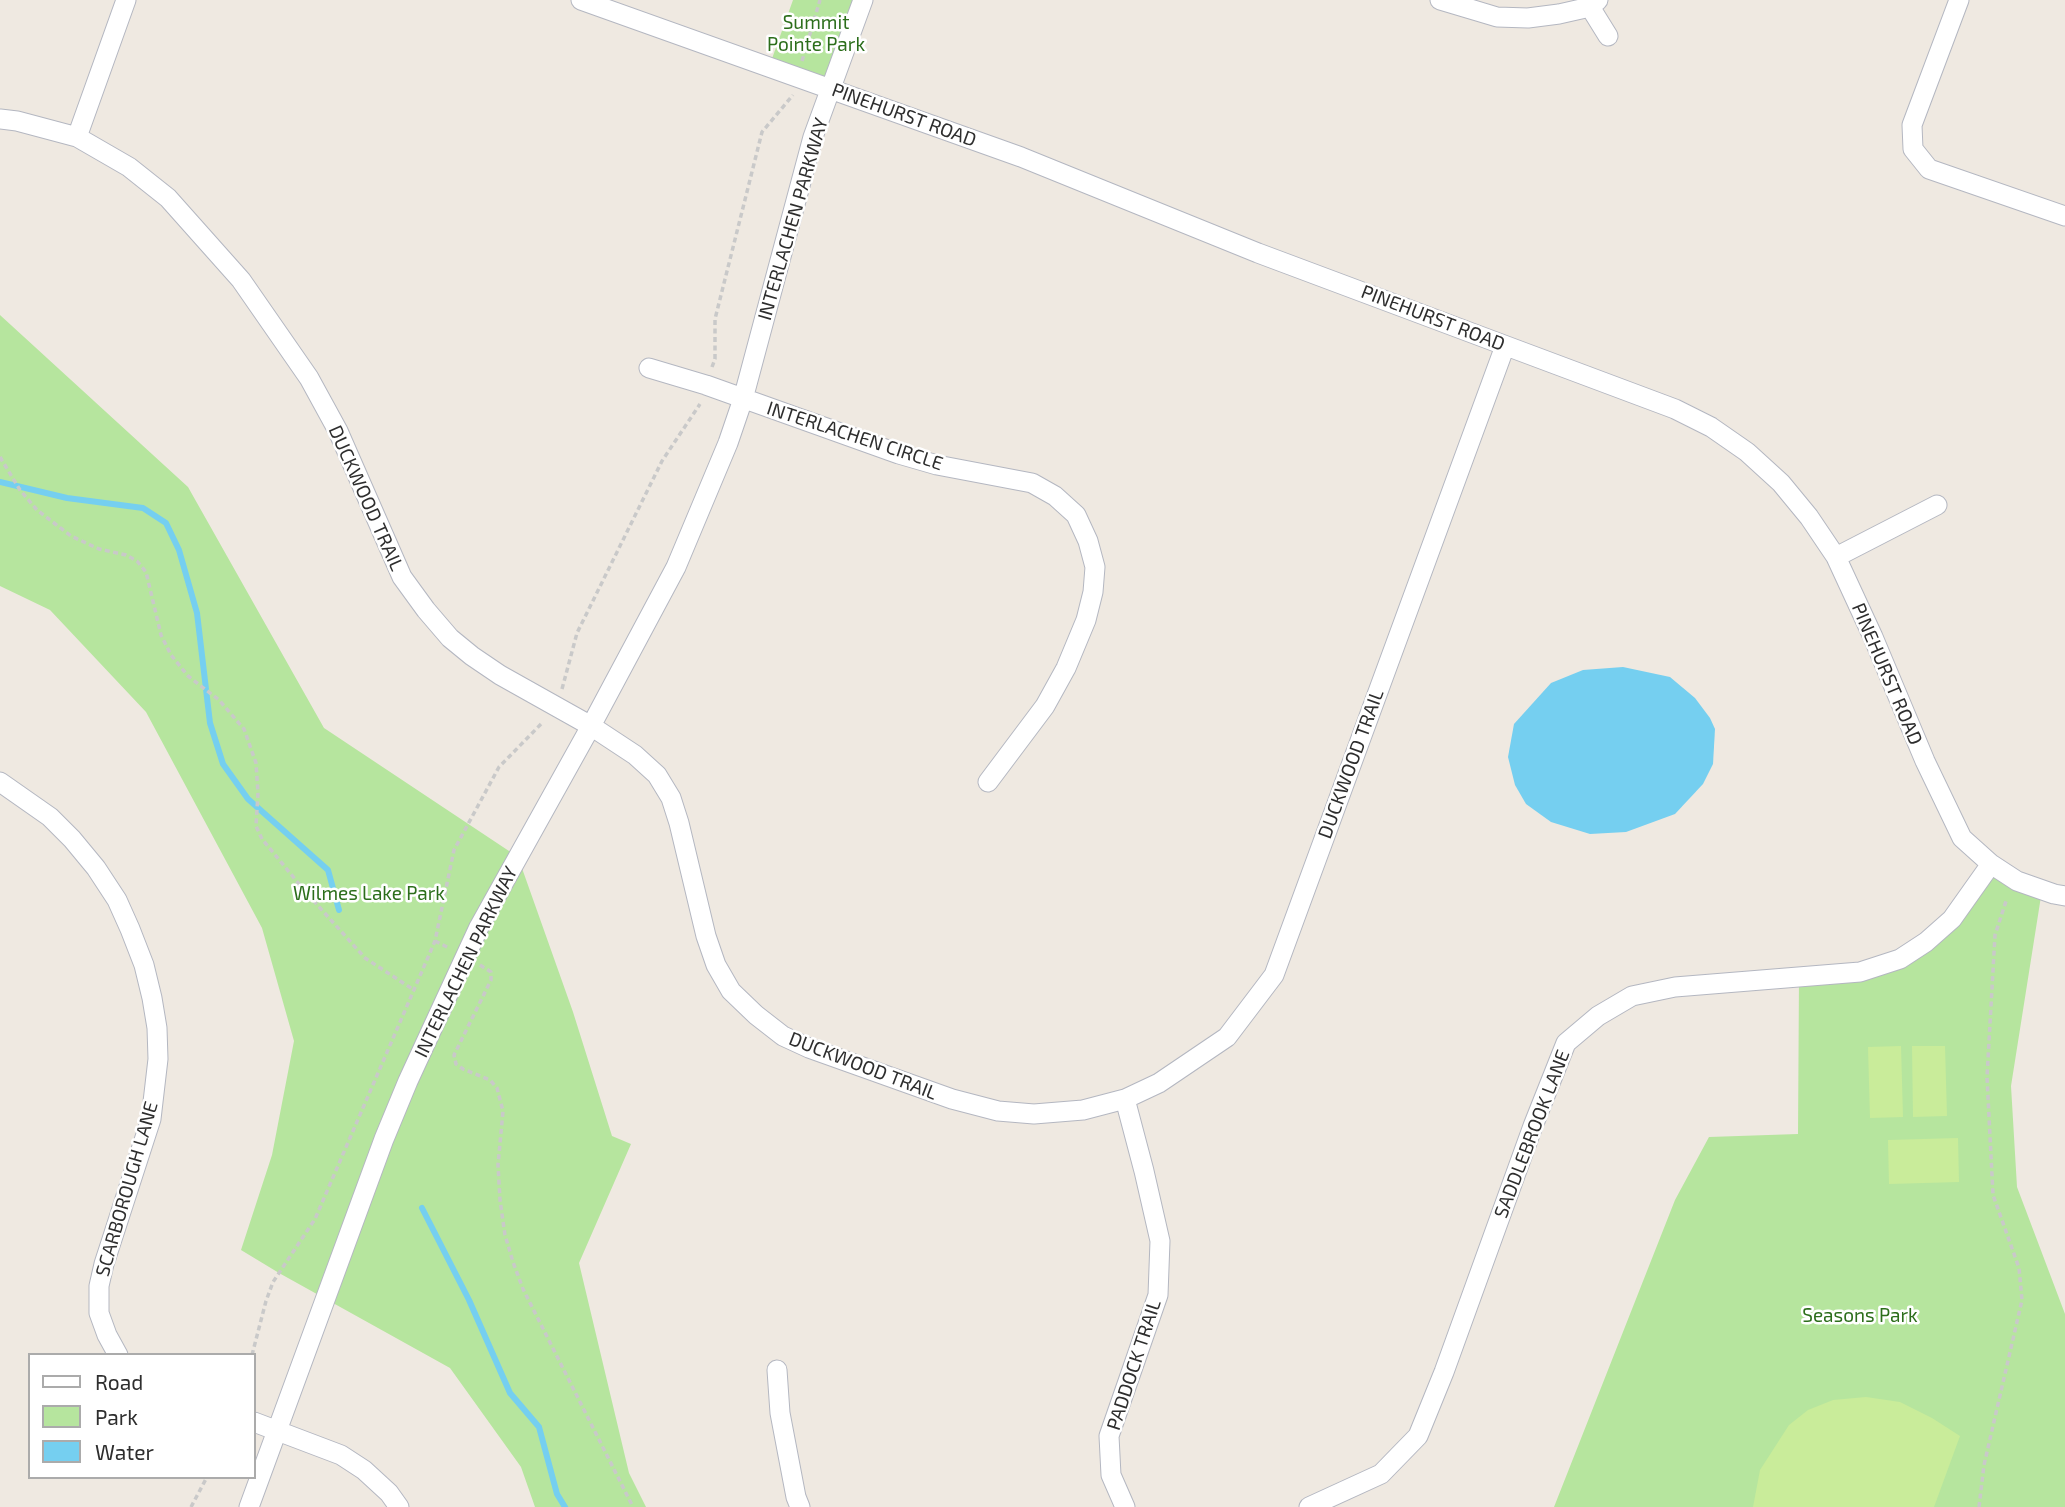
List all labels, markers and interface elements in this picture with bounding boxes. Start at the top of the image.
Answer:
park label: Summit Pointe Park [767,12,865,56]
street label: PINEHURST ROAD [829,78,979,152]
street label: INTERLACHEN PARKWAY [753,115,833,323]
street label: PINEHURST ROAD [1358,280,1508,356]
street label: INTERLACHEN CIRCLE [764,397,946,475]
street label: DUCKWOOD TRAIL [324,422,408,574]
street label: PINEHURST ROAD [1847,600,1927,748]
street label: DUCKWOOD TRAIL [1313,686,1389,842]
street label: INTERLACHEN PARKWAY [410,863,522,1061]
park label: Wilmes Lake Park [293,883,445,905]
street label: DUCKWOOD TRAIL [786,1027,940,1105]
street label: SADDLEBROOK LANE [1489,1047,1575,1221]
street label: SCARBOROUGH LANE [91,1099,163,1279]
street label: PADDOCK TRAIL [1102,1297,1166,1433]
park label: Seasons Park [1802,1305,1918,1327]
legend [28,1353,256,1479]
text: Road [95,1369,143,1394]
text: Park [95,1404,138,1429]
text: Water [95,1439,154,1464]

